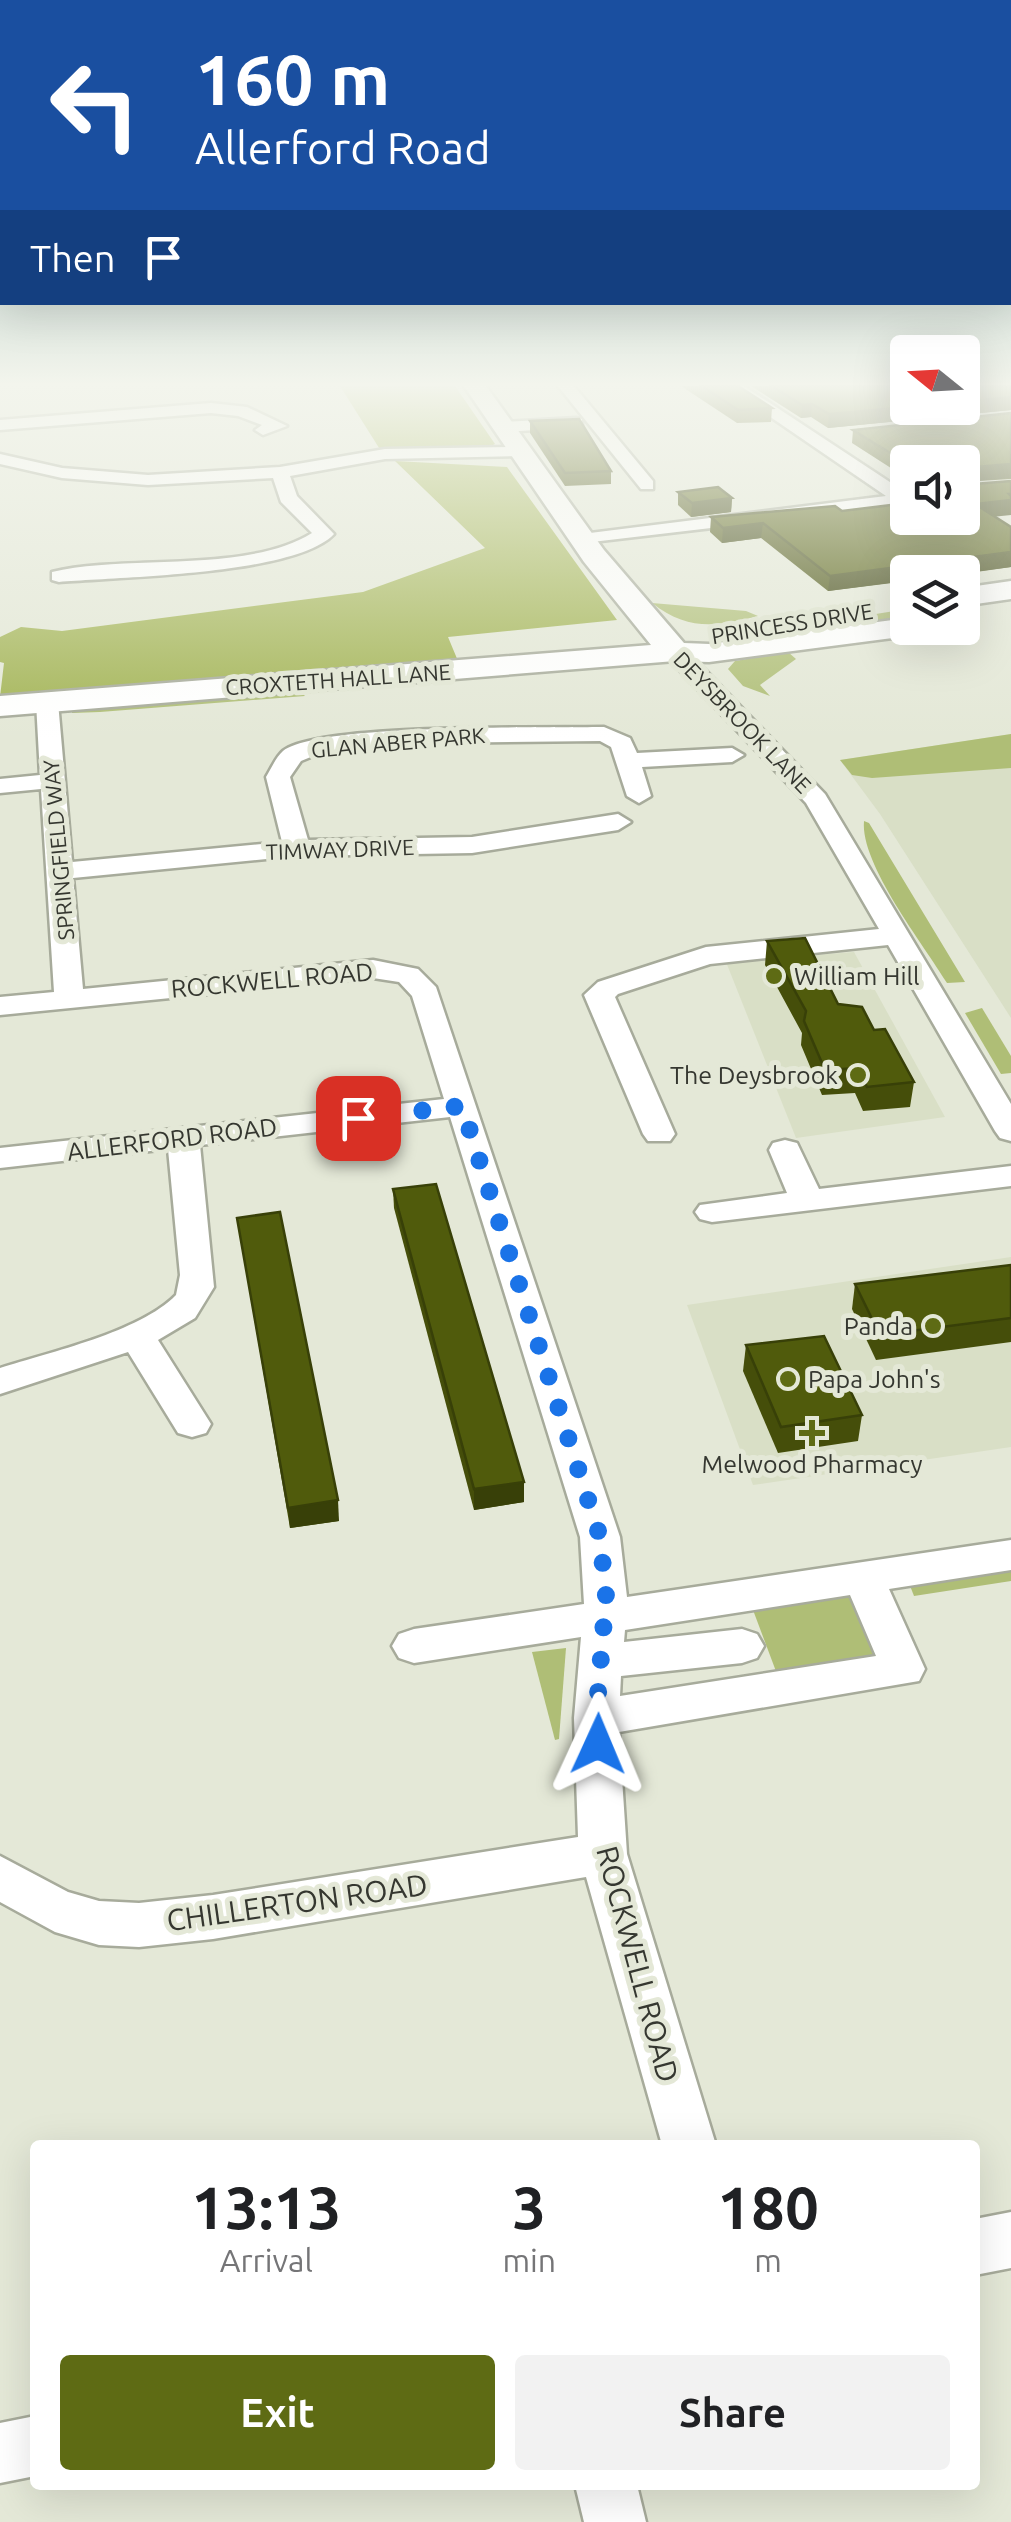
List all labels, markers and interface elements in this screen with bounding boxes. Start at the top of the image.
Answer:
icon: left [30,40,160,170]
text: 160 m [195,40,390,118]
text: Allerford Road [195,122,491,173]
icon: arrive [136,230,191,285]
text: Then [30,237,116,279]
north arrow [890,335,980,425]
map controls [890,335,980,645]
button: sound [890,445,980,535]
button: layers [890,555,980,645]
street label: PRINCESS DRIVE [709,598,875,648]
street label: DEYSBROOK LANE [669,646,817,798]
street label: CROXTETH HALL LANE [224,659,452,699]
street label: GLAN ABER PARK [310,722,487,762]
street label: SPRINGFIELD WAY [38,758,78,941]
street label: TIMWAY DRIVE [265,834,415,864]
street label: ROCKWELL ROAD [170,957,374,1003]
place label: William Hill [794,962,920,990]
marker: William Hill [763,965,785,987]
place label: The Deysbrook [670,1061,838,1089]
marker: The Deysbrook [847,1064,869,1086]
pin [316,1076,401,1161]
icon: arrive [331,1091,386,1146]
street label: ALLERFORD ROAD [65,1112,279,1166]
place label: Panda [844,1312,913,1340]
marker: Panda [922,1315,944,1337]
place label: Papa John's [808,1365,941,1393]
marker: Papa John's [777,1368,799,1390]
marker: Melwood Pharmacy [801,1422,823,1444]
place label: Melwood Pharmacy [702,1450,922,1478]
position arrow [546,1692,650,1796]
street label: ROCKWELL ROAD [590,1842,686,2086]
street label: CHILLERTON ROAD [164,1867,430,1937]
text: 13:13 [191,2173,341,2240]
text: 3 [512,2173,546,2240]
text: 180 [717,2173,819,2240]
text: Arrival [220,2242,313,2278]
text: min [502,2242,556,2278]
text: m [754,2242,782,2278]
button: Exit [60,2355,495,2470]
button: Share [515,2355,950,2470]

